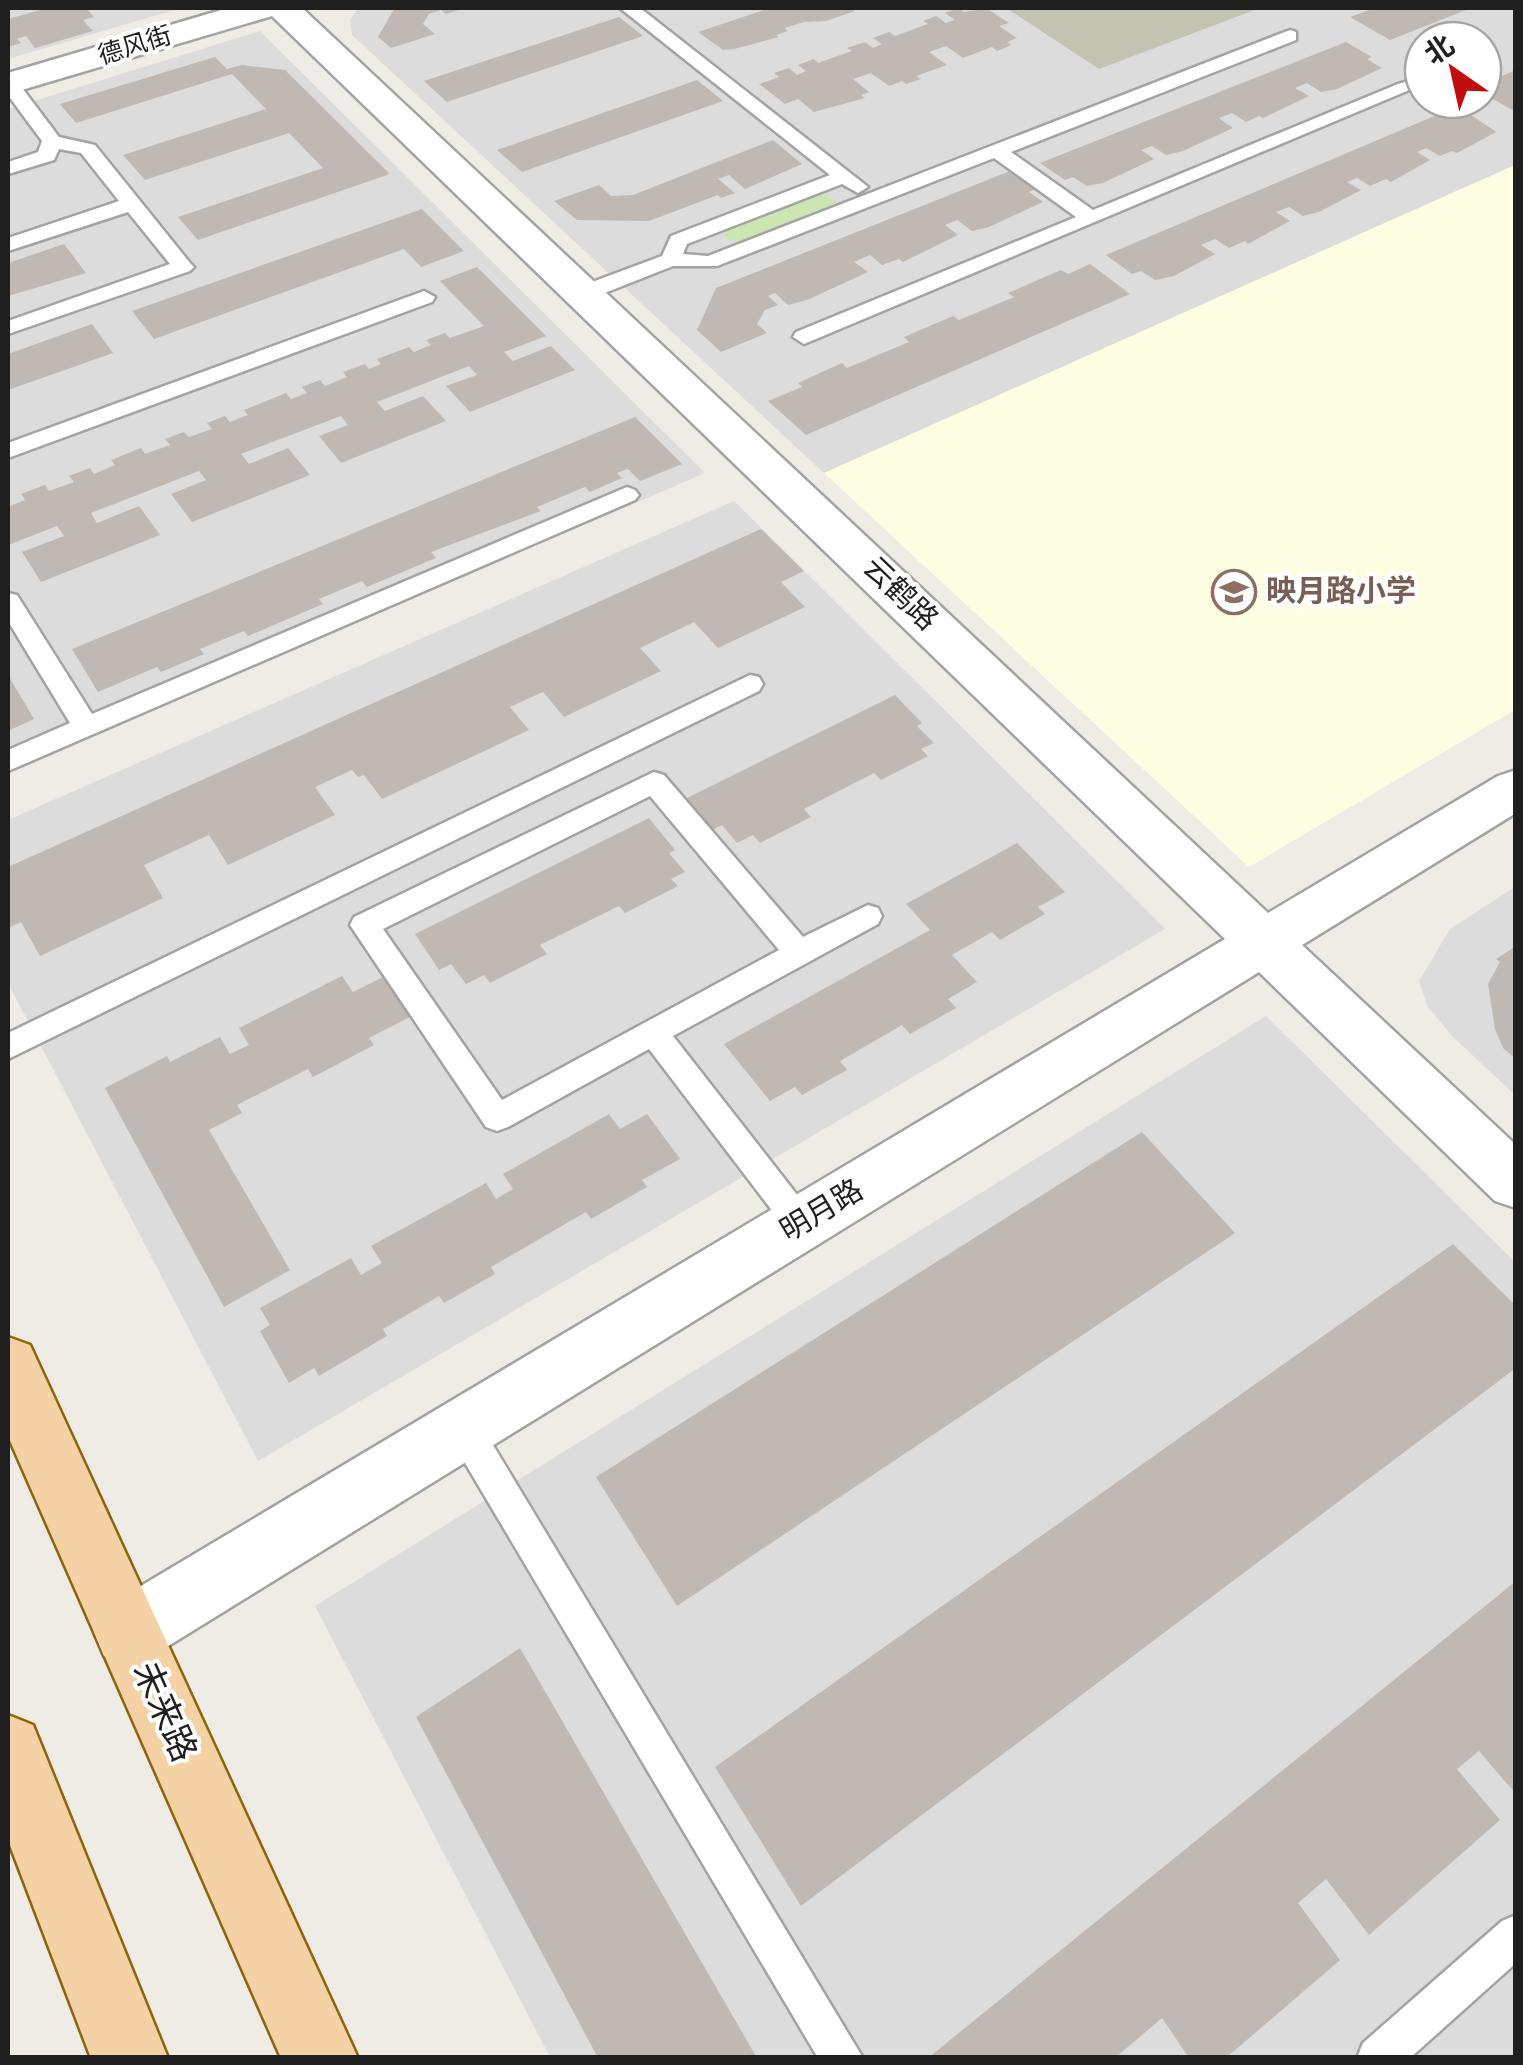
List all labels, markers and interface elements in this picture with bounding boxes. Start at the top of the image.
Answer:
street label: 德风街 [95,20,175,72]
north arrow [1403,20,1503,120]
text: 北 [1419,29,1461,72]
street label: 云鹤路 [855,550,945,638]
school or university icon: 映月路小学 [1211,569,1257,615]
place label: 映月路小学 [1266,574,1416,610]
street label: 明月路 [774,1172,870,1250]
street label: 未来路 [123,1655,205,1769]

